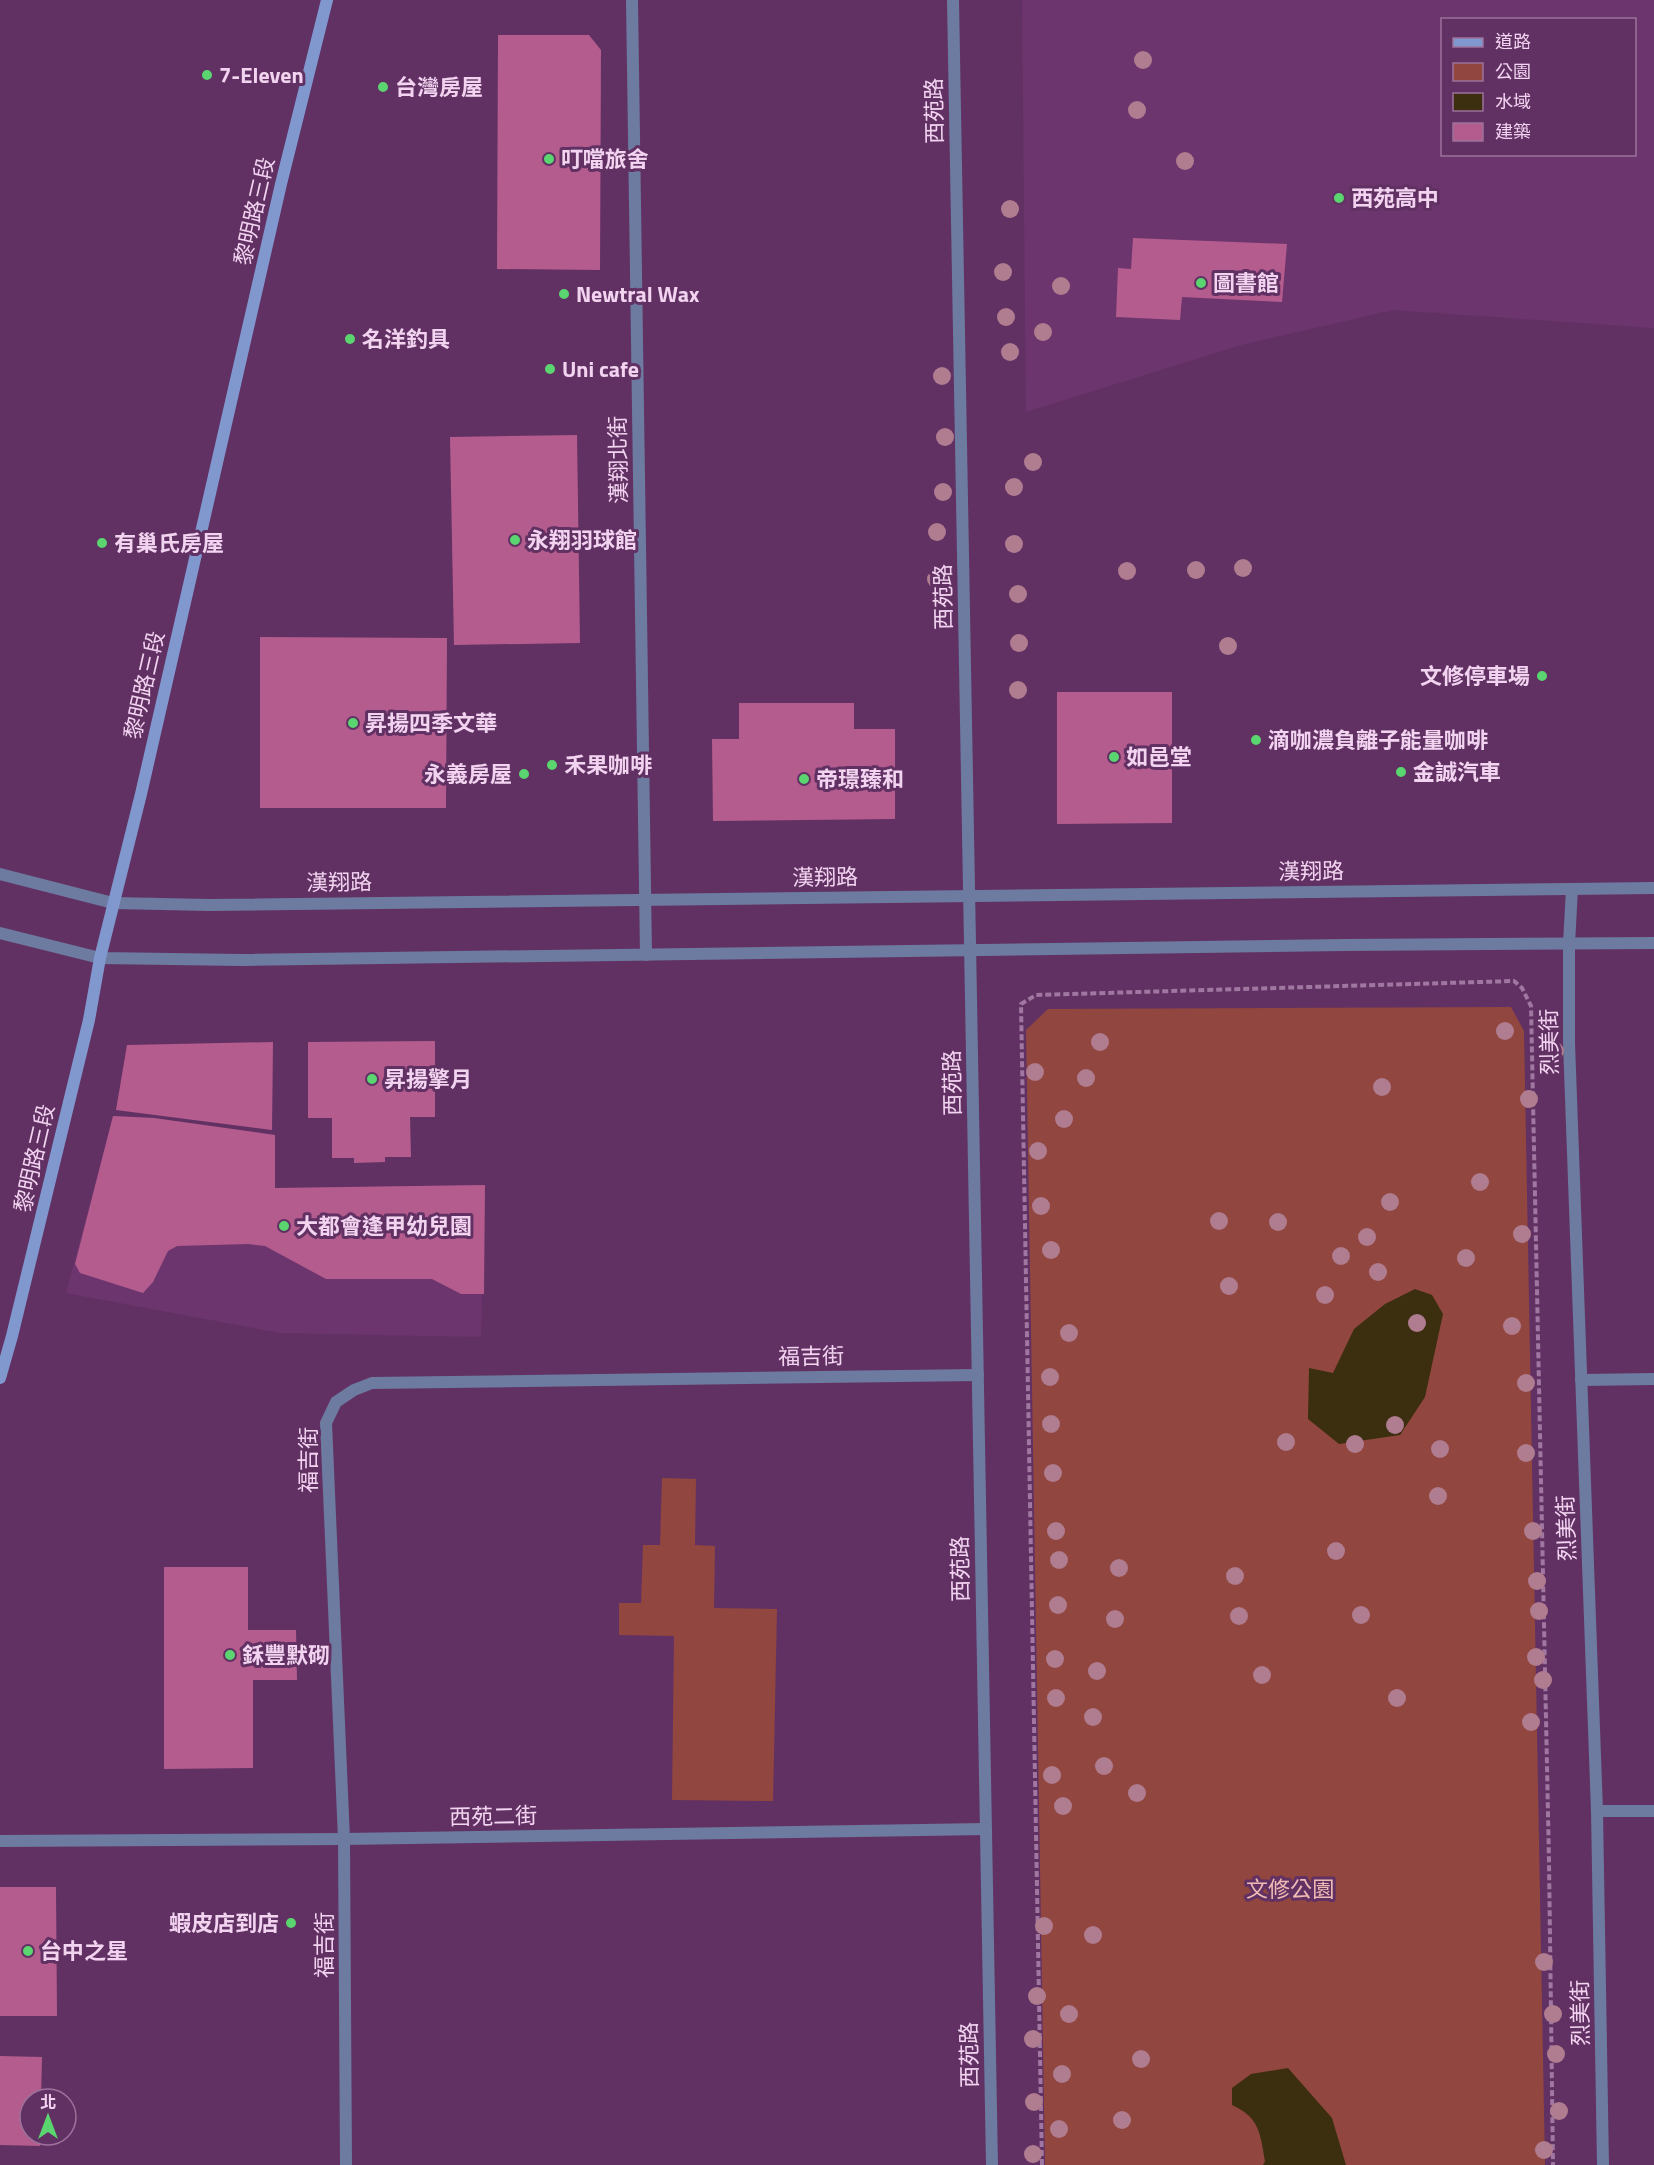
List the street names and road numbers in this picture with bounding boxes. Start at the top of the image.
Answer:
street label: 西苑路 [916,78,952,144]
street label: 黎明路三段 [225,154,283,268]
street label: 漢翔北街 [600,416,636,504]
street label: 西苑路 [925,564,961,630]
street label: 黎明路三段 [115,628,173,742]
street label: 漢翔路 [1278,853,1344,889]
street label: 漢翔路 [792,859,858,895]
street label: 漢翔路 [306,864,372,900]
street label: 烈美街 [1531,1009,1567,1075]
street label: 西苑路 [934,1050,970,1116]
street label: 黎明路三段 [5,1101,63,1215]
street label: 福吉街 [778,1338,844,1374]
street label: 福吉街 [291,1427,325,1493]
street label: 烈美街 [1548,1494,1584,1562]
street label: 西苑路 [942,1536,978,1602]
street label: 西苑二街 [449,1798,537,1834]
street label: 福吉街 [307,1912,341,1978]
street label: 烈美街 [1562,1980,1598,2046]
street label: 西苑路 [951,2022,987,2088]

